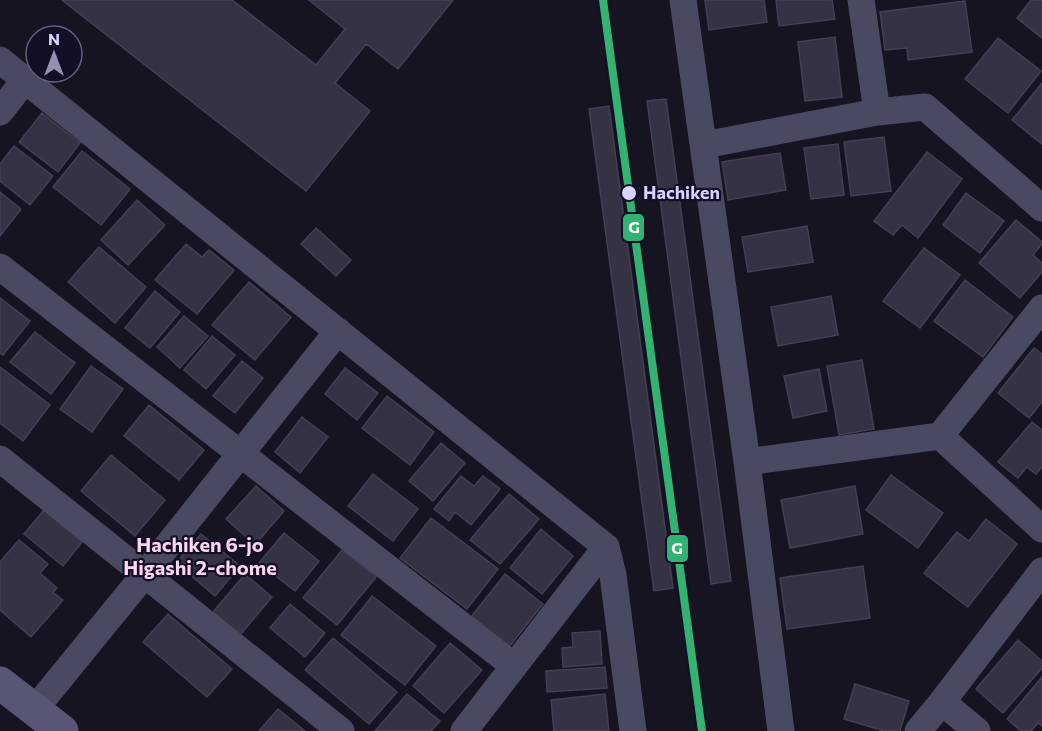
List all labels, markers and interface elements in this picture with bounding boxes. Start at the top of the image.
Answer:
north arrow [24,24,84,84]
text: N [48,29,60,48]
place label: Hachiken [643,181,720,203]
marker: Hachiken [620,184,638,202]
line badge: G [622,213,645,242]
text: G [628,217,640,236]
district label: Hachiken 6-jo Higashi 2-chome [123,532,277,579]
line badge: G [666,534,689,563]
text: G [671,538,683,557]

